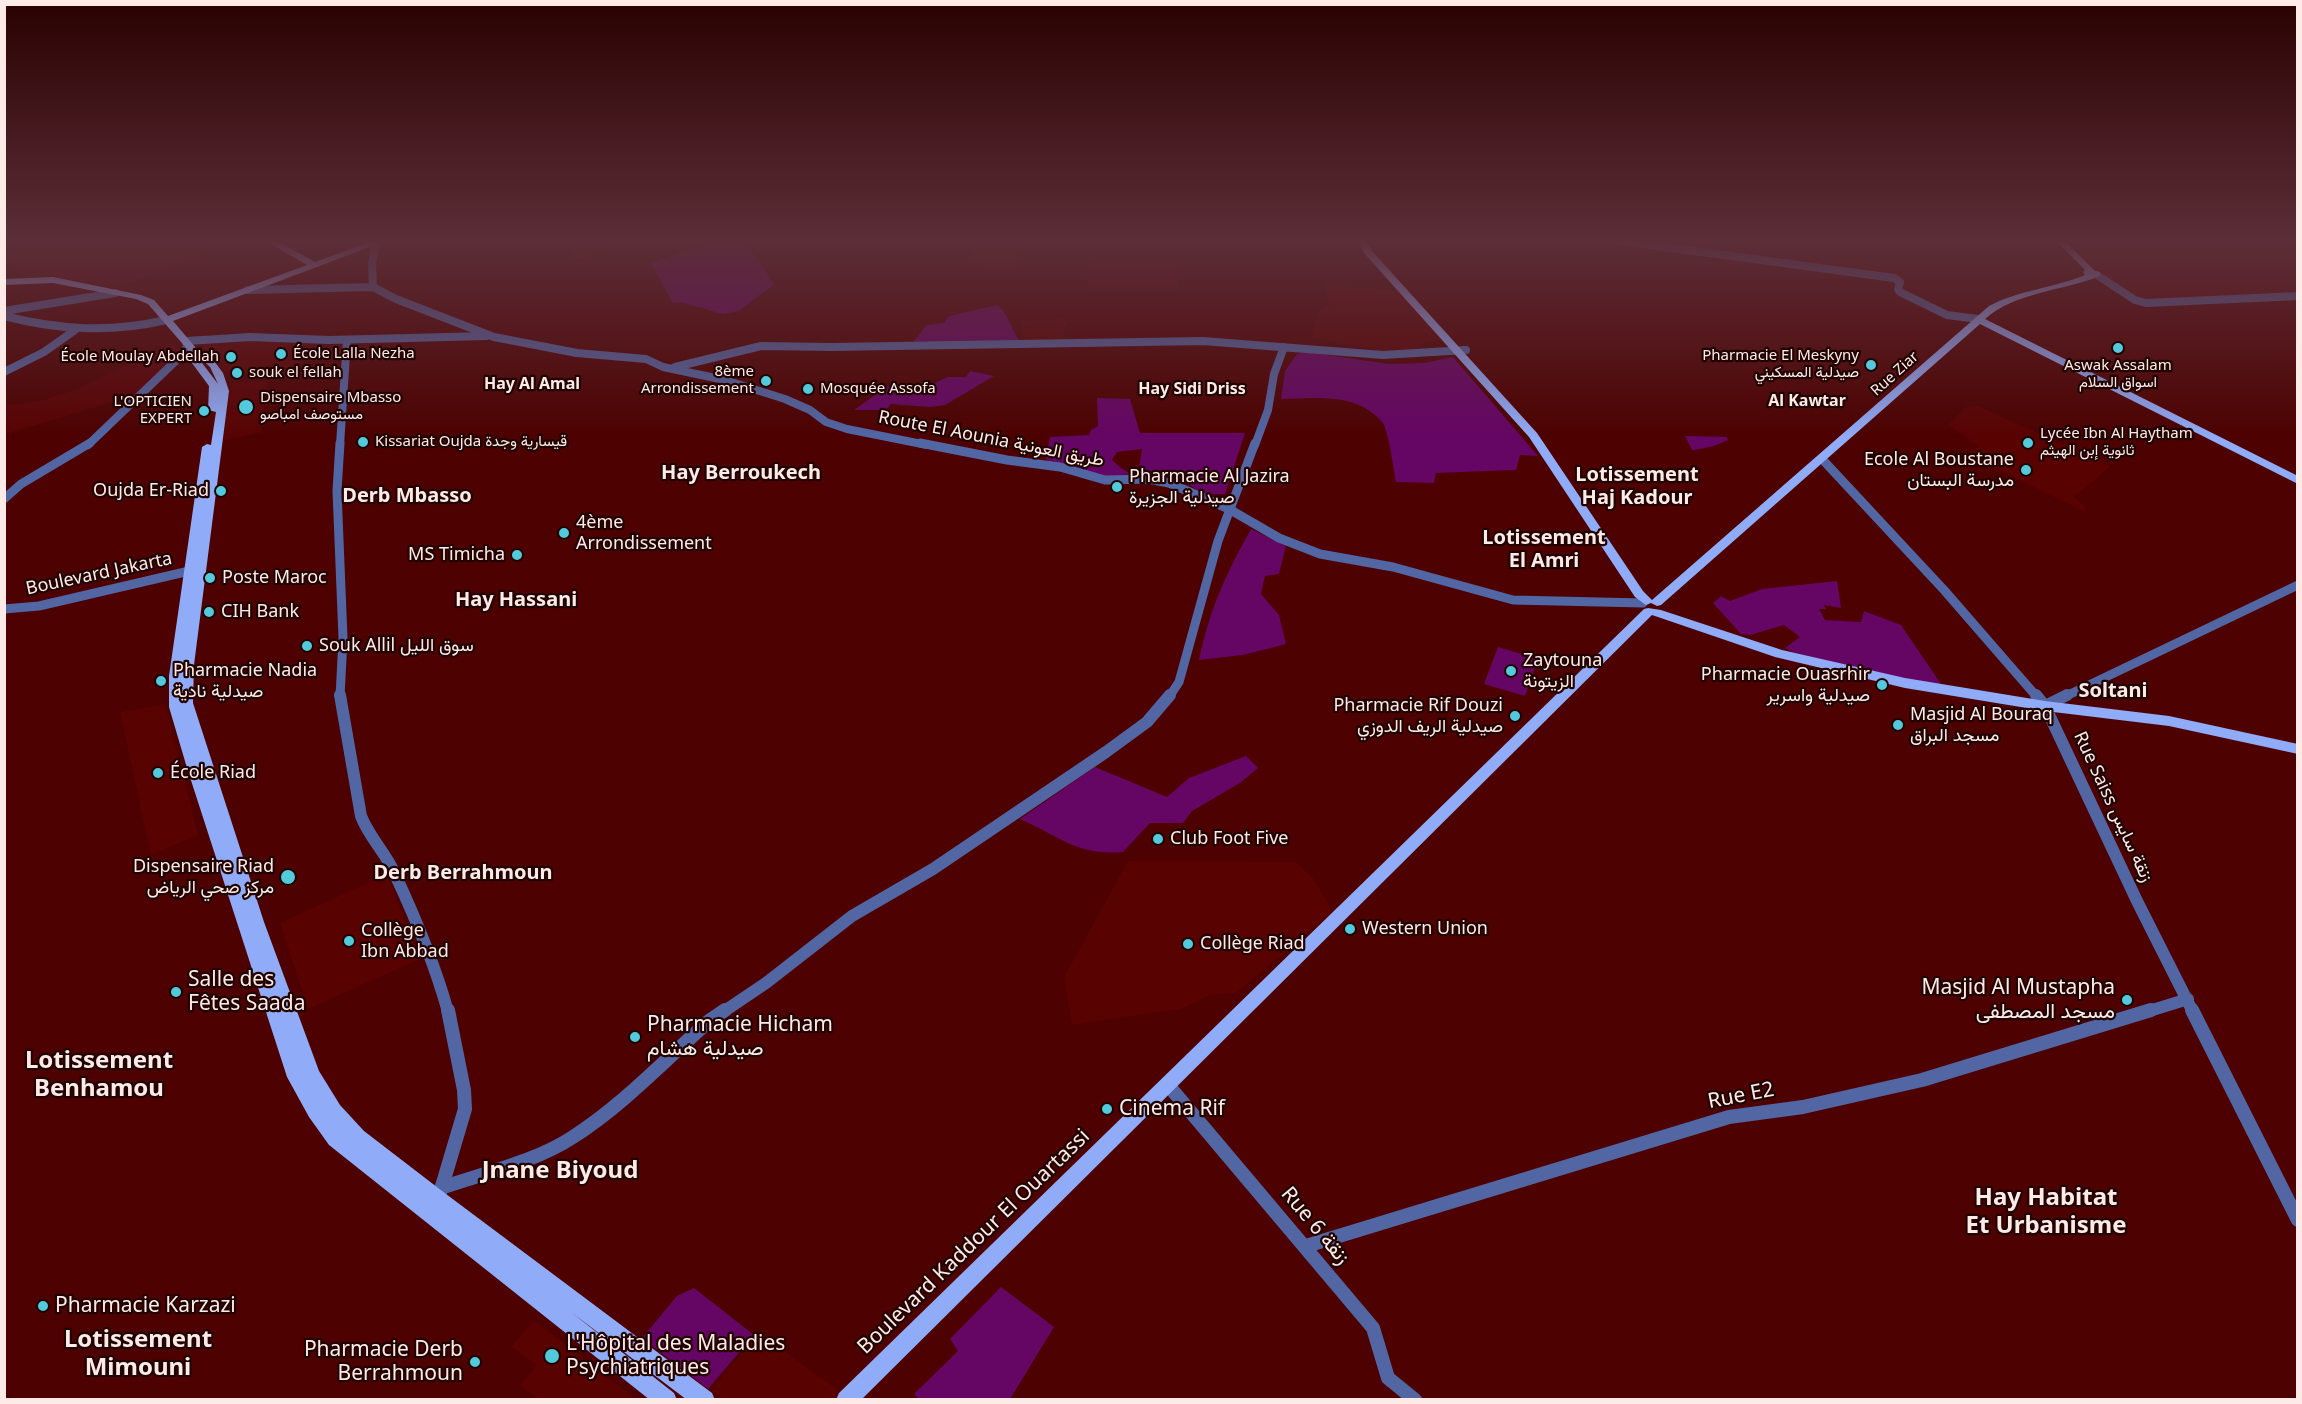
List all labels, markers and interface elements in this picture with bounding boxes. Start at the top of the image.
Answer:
marker: Aswak Assalam اسواق السلام [2111,341,2125,355]
place label: École Lalla Nezha [293,345,415,363]
marker: École Lalla Nezha [274,347,288,361]
place label: Pharmacie El Meskyny صيدلية المسكيني [1702,347,1859,382]
place label: École Moulay Abdellah [60,348,219,366]
street label: Rue Ziar [1867,348,1923,400]
marker: École Moulay Abdellah [224,350,238,364]
place label: Aswak Assalam اسواق السلام [2064,357,2172,392]
marker: Pharmacie El Meskyny صيدلية المسكيني [1864,358,1878,372]
place label: 8ème Arrondissement [641,363,754,398]
place label: souk el fellah [249,364,342,382]
marker: souk el fellah [230,366,244,380]
district label: Hay Al Amal [484,374,580,394]
marker: 8ème Arrondissement [759,374,773,388]
district label: Hay Sidi Driss [1138,379,1246,399]
place label: Mosquée Assofa [820,380,936,398]
marker: Mosquée Assofa [801,382,815,396]
place label: Dispensaire Mbasso مستوصف امباصو [260,389,401,424]
district label: Al Kawtar [1768,391,1846,411]
place label: L'OPTICIEN EXPERT [113,393,192,428]
marker: Dispensaire Mbasso مستوصف امباصو [237,398,255,416]
marker: L'OPTICIEN EXPERT [197,404,211,418]
street label: Route El Aounia طريق العونية [876,407,1106,471]
place label: Lycée Ibn Al Haytham ثانوية إبن الهيثم [2040,425,2193,460]
place label: Kissariat Oujda قيسارية وجدة [375,433,567,451]
marker: Kissariat Oujda قيسارية وجدة [356,435,370,449]
marker: Lycée Ibn Al Haytham ثانوية إبن الهيثم [2021,436,2035,450]
place label: Ecole Al Boustane مدرسة البستان [1864,449,2014,492]
district label: Hay Berroukech [661,461,821,485]
district label: Lotissement Haj Kadour [1575,463,1699,510]
marker: Ecole Al Boustane مدرسة البستان [2019,463,2033,477]
place label: Pharmacie Al Jazira صيدلية الجزيرة [1129,466,1290,508]
place label: Oujda Er-Riad [93,480,209,502]
marker: Pharmacie Al Jazira صيدلية الجزيرة [1110,480,1124,494]
marker: Oujda Er-Riad [214,484,228,498]
district label: Derb Mbasso [342,484,472,508]
place label: 4ème Arrondissement [576,512,712,554]
marker: 4ème Arrondissement [557,526,571,540]
district label: Lotissement El Amri [1482,526,1606,573]
place label: MS Timicha [408,544,505,566]
street label: Boulevard Jakarta [24,548,174,600]
marker: MS Timicha [510,548,524,562]
place label: Poste Maroc [222,567,327,589]
marker: Poste Maroc [203,571,217,585]
district label: Hay Hassani [455,588,577,612]
place label: CIH Bank [221,601,299,623]
marker: CIH Bank [202,605,216,619]
place label: Souk Allil سوق الليل [319,635,474,657]
marker: Souk Allil سوق الليل [300,639,314,653]
place label: Zaytouna الزيتونة [1523,650,1602,692]
place label: Pharmacie Nadia صيدلية نادية [173,660,317,702]
marker: Zaytouna الزيتونة [1504,664,1518,678]
place label: Pharmacie Ouasrhir صيدلية واسرير [1701,664,1870,706]
marker: Pharmacie Nadia صيدلية نادية [154,674,168,688]
marker: Pharmacie Ouasrhir صيدلية واسرير [1875,678,1889,692]
district label: Soltani [2078,679,2148,703]
place label: Pharmacie Rif Douzi صيدلية الريف الدوزي [1333,695,1503,738]
place label: Masjid Al Bouraq مسجد البراق [1910,704,2053,746]
marker: Pharmacie Rif Douzi صيدلية الريف الدوزي [1508,709,1522,723]
marker: Masjid Al Bouraq مسجد البراق [1891,718,1905,732]
street label: Rue Saiss زنقة سايس [2069,728,2157,886]
place label: École Riad [170,762,256,784]
marker: École Riad [151,766,165,780]
place label: Club Foot Five [1170,828,1288,850]
marker: Club Foot Five [1151,832,1165,846]
place label: Dispensaire Riad مركز صحي الرياض [133,856,274,898]
district label: Derb Berrahmoun [373,861,553,885]
marker: Dispensaire Riad مركز صحي الرياض [279,868,297,886]
place label: Western Union [1362,918,1488,940]
place label: Collège Ibn Abbad [361,920,449,962]
marker: Western Union [1343,922,1357,936]
place label: Collège Riad [1200,933,1305,955]
marker: Collège Ibn Abbad [342,934,356,948]
marker: Collège Riad [1181,937,1195,951]
place label: Salle des Fêtes Saada [188,967,305,1017]
place label: Masjid Al Mustapha مسجد المصطفى [1921,975,2115,1025]
marker: Salle des Fêtes Saada [169,985,183,999]
marker: Masjid Al Mustapha مسجد المصطفى [2120,993,2134,1007]
place label: Pharmacie Hicham صيدلية هشام [647,1012,833,1062]
marker: Pharmacie Hicham صيدلية هشام [628,1030,642,1044]
district label: Lotissement Benhamou [25,1047,173,1103]
street label: Rue E2 [1706,1077,1776,1115]
place label: Cinema Rif [1119,1096,1225,1122]
marker: Cinema Rif [1100,1102,1114,1116]
street label: Boulevard Kaddour El Ouartassi [853,1124,1095,1360]
district label: Jnane Biyoud [482,1157,638,1185]
street label: Rue 6 زنقة [1275,1182,1355,1270]
district label: Hay Habitat Et Urbanisme [1965,1184,2127,1240]
place label: Pharmacie Karzazi [55,1293,236,1319]
marker: Pharmacie Karzazi [36,1299,50,1313]
district label: Lotissement Mimouni [64,1326,212,1382]
place label: L'Hôpital des Maladies Psychiatriques [566,1331,785,1381]
place label: Pharmacie Derb Berrahmoun [304,1337,463,1387]
marker: L'Hôpital des Maladies Psychiatriques [543,1347,561,1365]
marker: Pharmacie Derb Berrahmoun [468,1355,482,1369]

